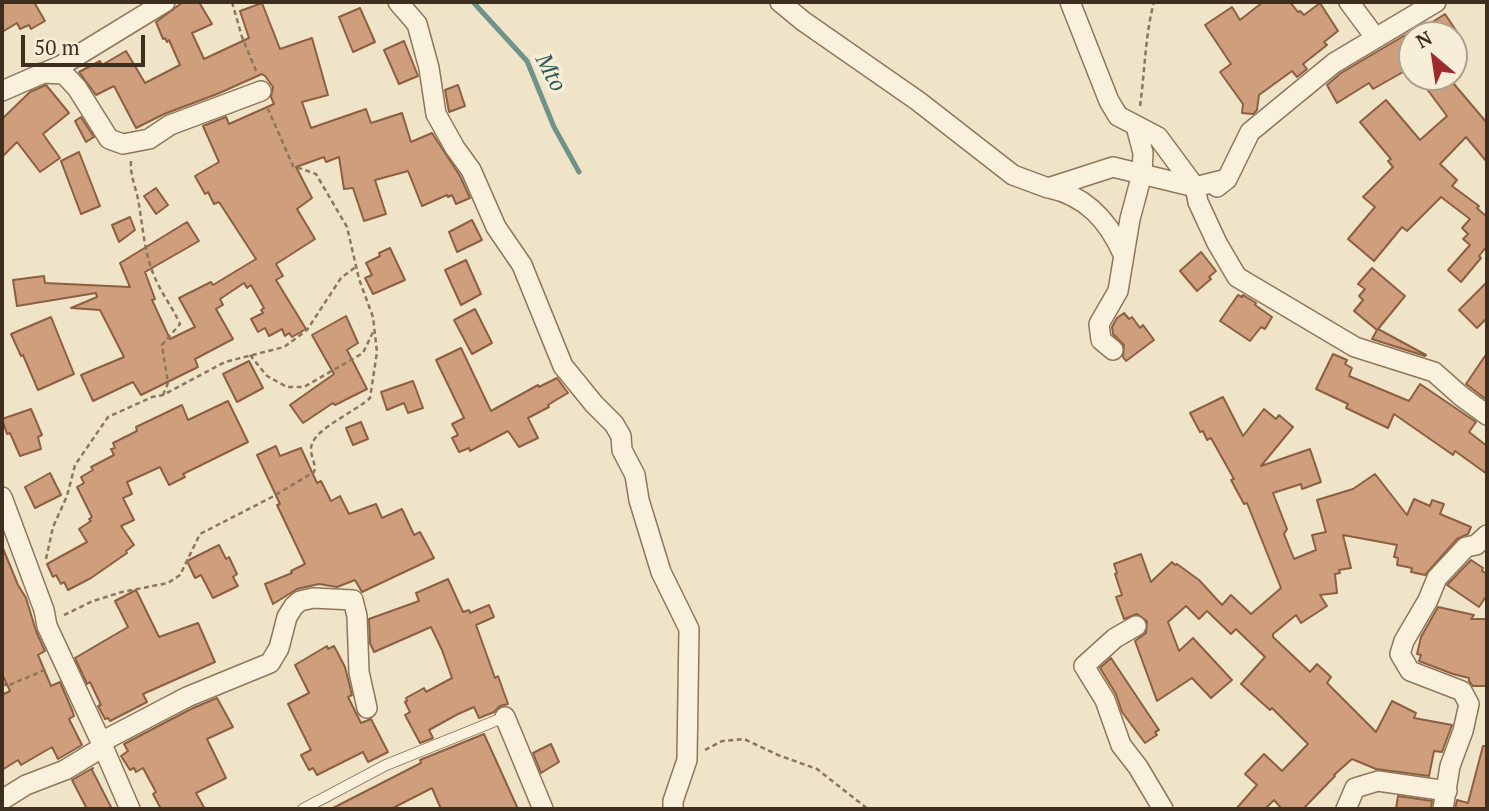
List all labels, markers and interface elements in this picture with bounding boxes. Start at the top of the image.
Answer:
scale bar [24,21,149,65]
north arrow [1398,21,1468,91]
text: N [1411,25,1436,53]
text: 50 m [34,33,80,61]
water label: Mto [529,49,571,97]

